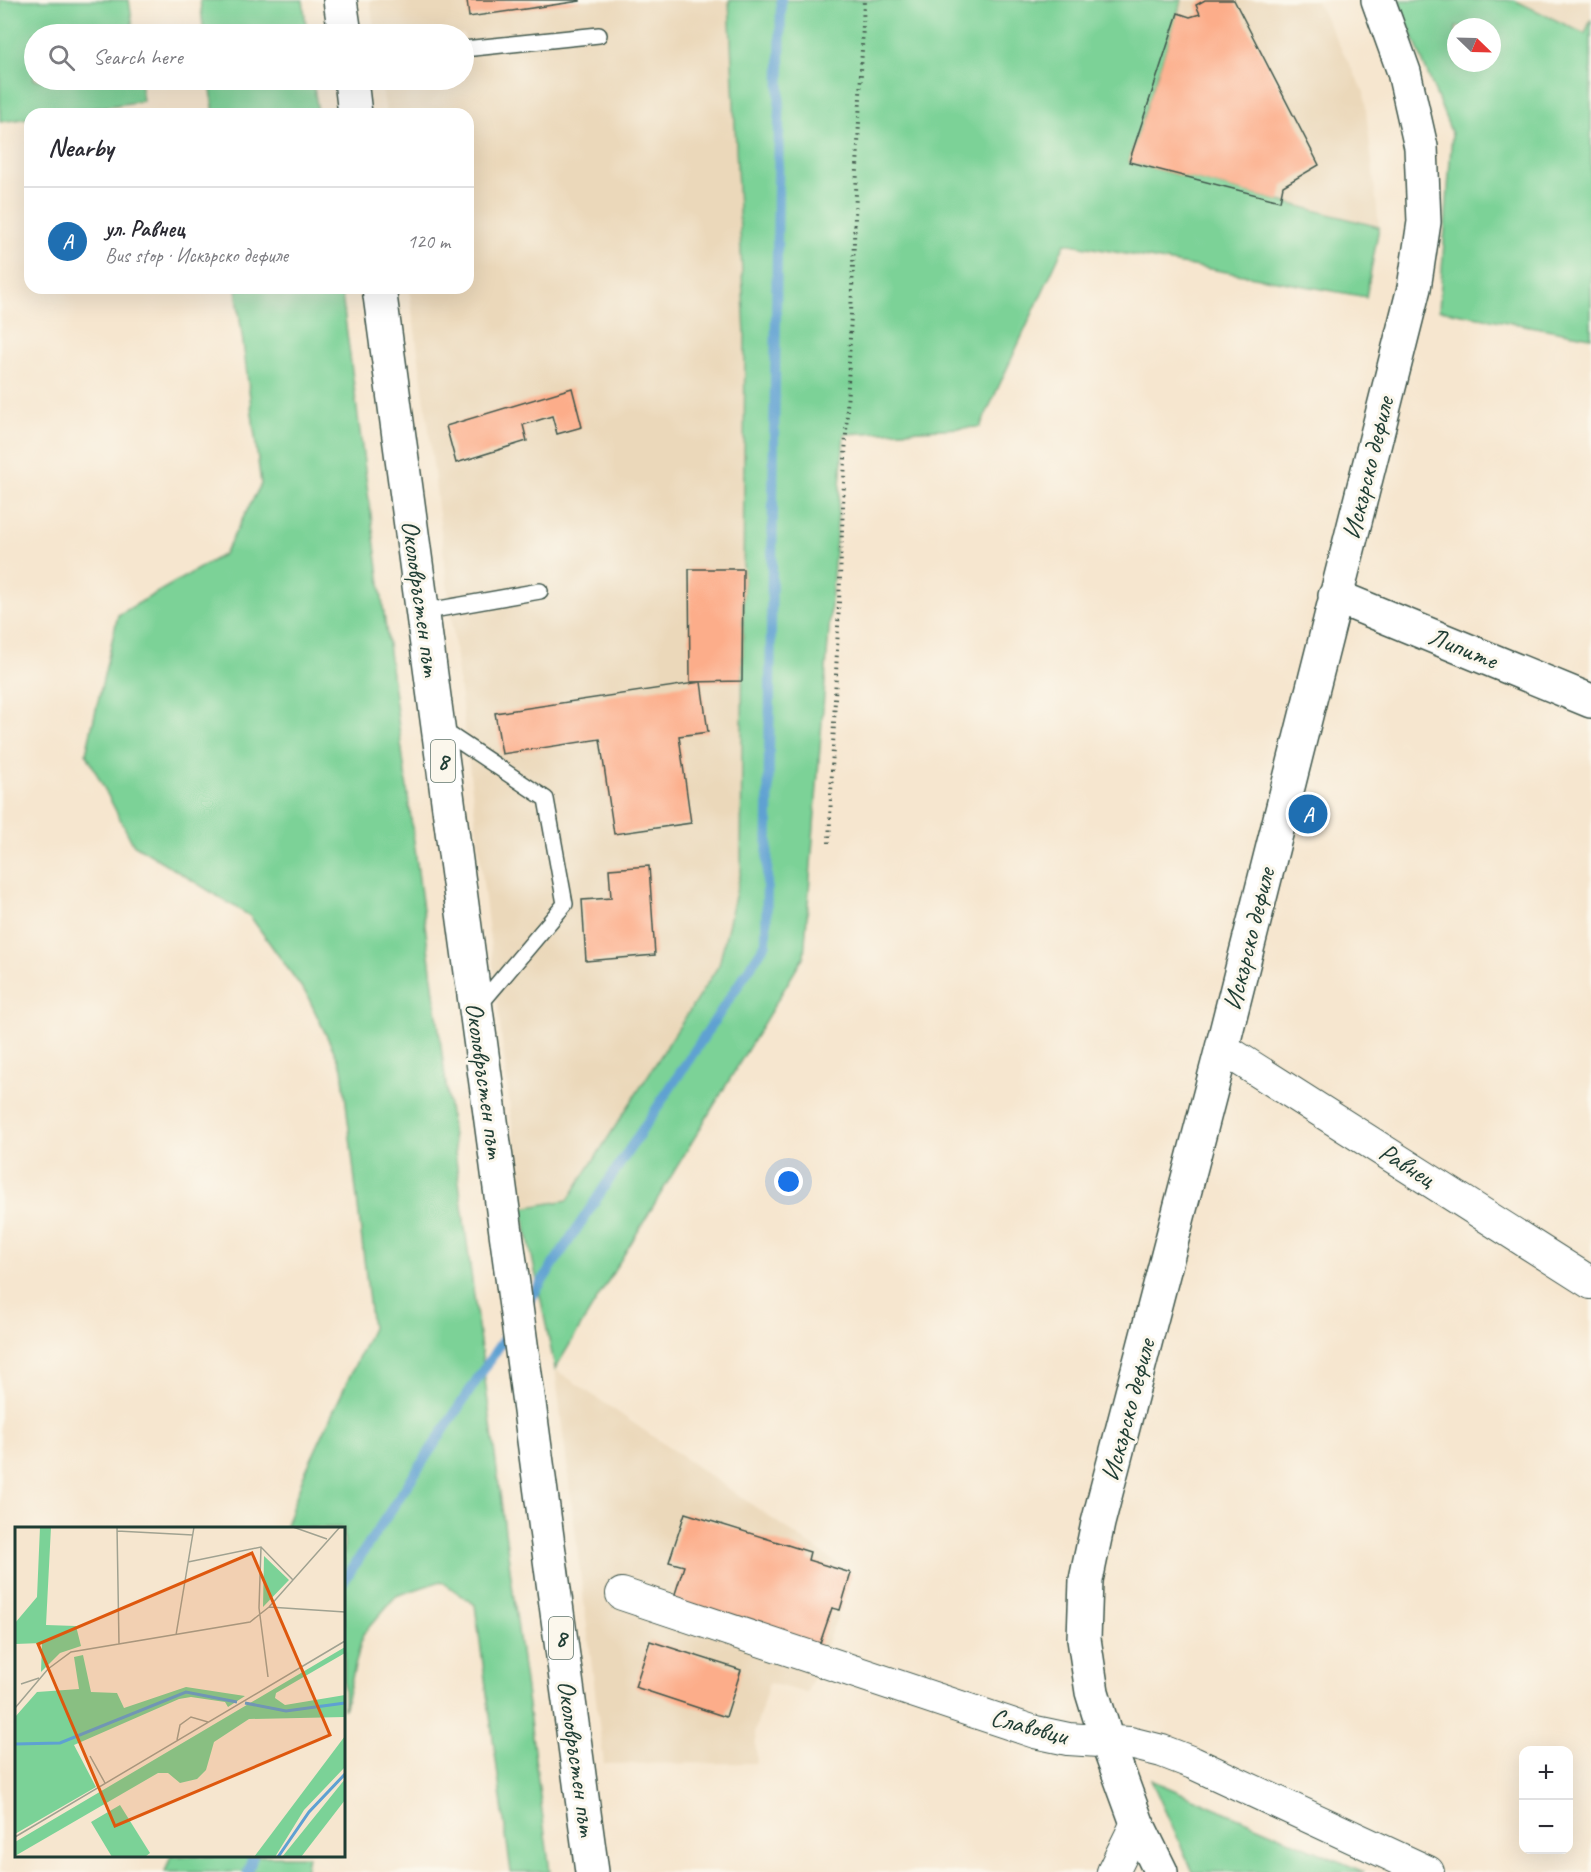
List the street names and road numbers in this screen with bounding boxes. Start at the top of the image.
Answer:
street label: Искърско дефиле [1334,391,1402,543]
street label: Околовръстен път [394,518,448,679]
street label: Липите [1424,619,1504,677]
road number: 8 [431,740,455,782]
street label: Искърско дефиле [1215,862,1283,1014]
street label: Околовръстен път [458,1000,512,1161]
street label: Равнец [1373,1135,1442,1196]
street label: Искърско дефиле [1093,1333,1163,1485]
road number: 8 [549,1617,573,1659]
street label: Околовръстен път [550,1678,604,1839]
street label: Славовци [987,1700,1073,1753]

